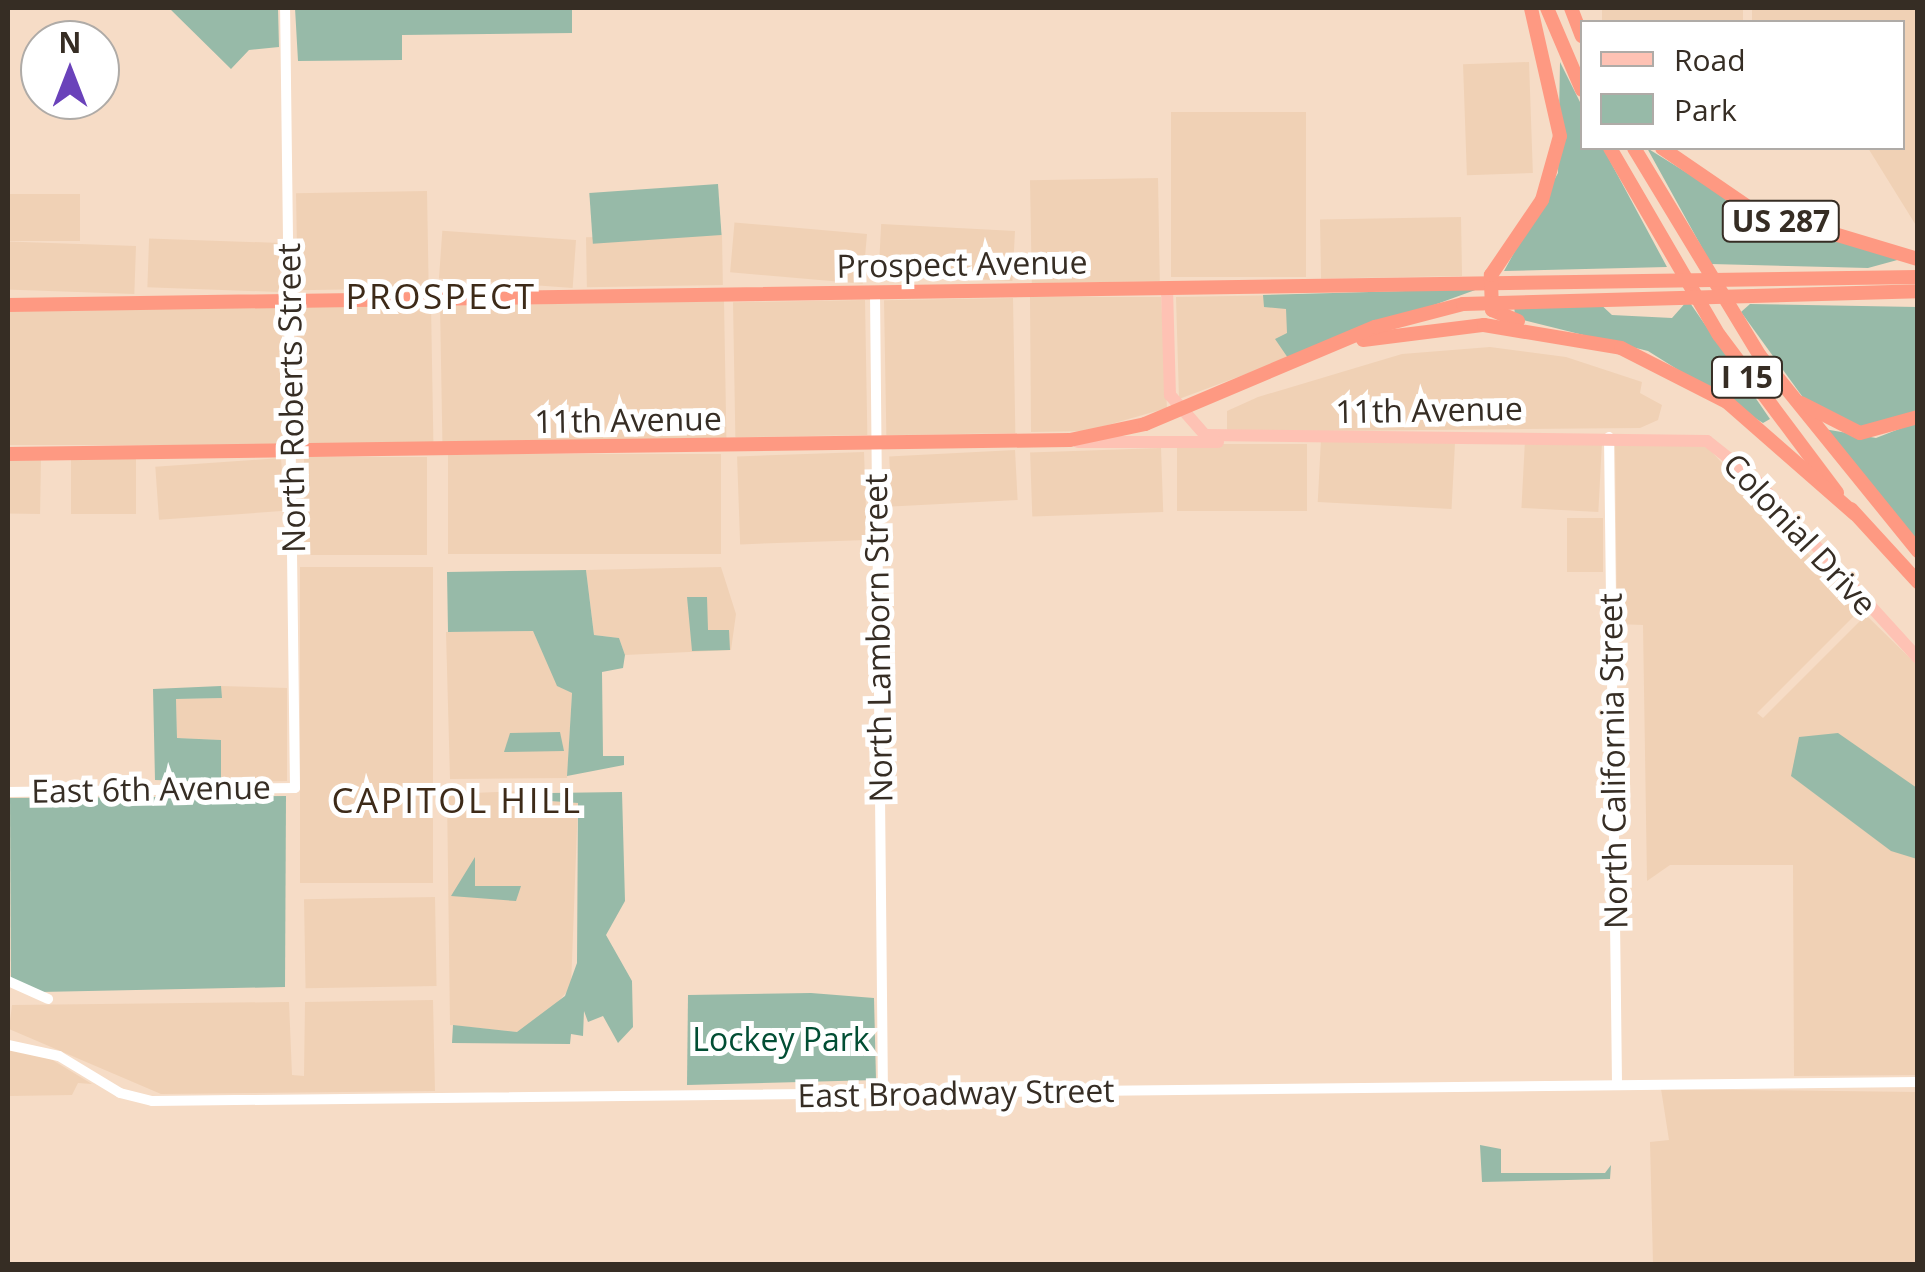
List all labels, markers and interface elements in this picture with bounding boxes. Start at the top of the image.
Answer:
north arrow [20,20,120,120]
legend [1580,20,1905,150]
text: N [59,23,81,61]
text: Road [1674,39,1746,80]
text: Park [1674,89,1737,130]
road number: US 287 [1721,196,1841,246]
street label: North Roberts Street [269,243,313,553]
street label: Prospect Avenue [836,243,1088,285]
district label: PROSPECT [346,275,536,317]
road number: I 15 [1710,352,1784,402]
street label: 11th Avenue [1335,389,1523,431]
street label: 11th Avenue [534,399,722,441]
street label: Colonial Drive [1715,445,1885,623]
street label: North Lamborn Street [856,473,900,803]
street label: North California Street [1591,593,1635,929]
street label: East 6th Avenue [31,768,271,810]
district label: CAPITOL HILL [332,779,582,821]
park label: Lockey Park [692,1020,870,1058]
street label: East Broadway Street [797,1071,1115,1115]

